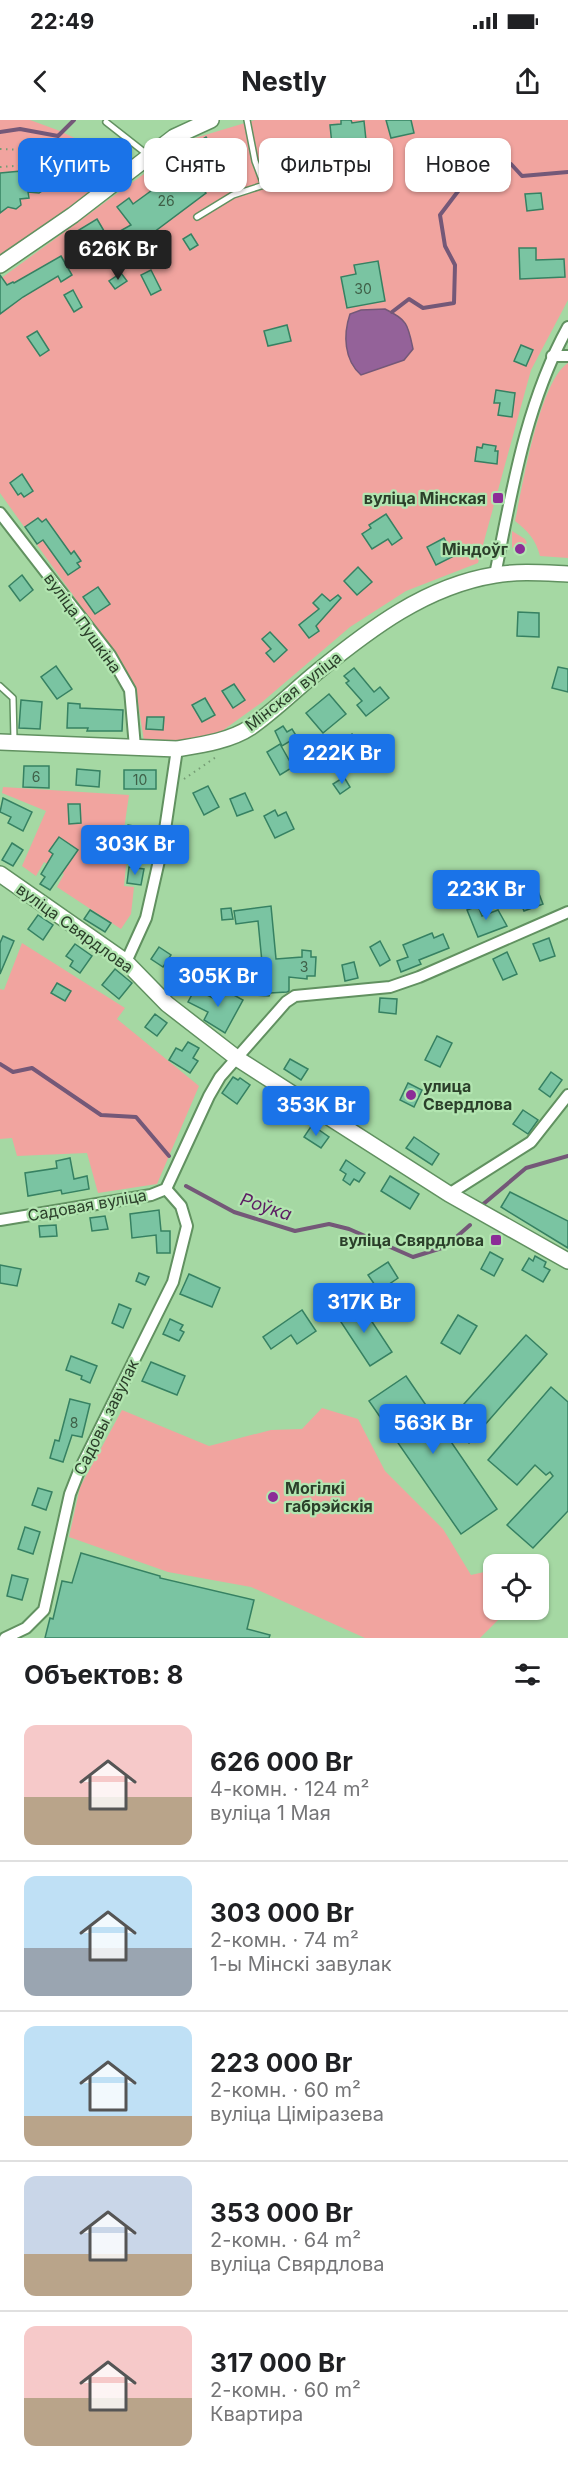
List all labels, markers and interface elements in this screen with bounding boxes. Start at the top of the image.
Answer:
text: 22:49 [30,8,94,34]
icon: back [24,65,57,98]
text: Nestly [241,65,327,98]
icon: share [511,65,544,98]
chip: Купить [18,138,132,192]
chip: Снять [144,138,247,192]
chip: Фильтры [259,138,393,192]
chip: Новое [405,138,511,192]
house number: 26 [157,192,175,209]
pin: 626K Br [63,230,173,281]
text: 626K Br [78,237,158,261]
house number: 30 [354,280,372,297]
place label: вуліца Мінская [364,488,486,508]
marker: вуліца Мінская [491,491,505,505]
place label: Міндоўг [442,539,508,559]
marker: Міндоўг [513,542,527,556]
street label: вуліца Пушкіна [40,569,126,677]
street label: Мінская вуліца [241,647,345,735]
pin: 222K Br [287,734,397,785]
text: 222K Br [303,741,381,765]
house number: 6 [32,768,40,785]
house number: 10 [133,771,147,788]
pin: 303K Br [80,825,190,876]
text: 303K Br [95,832,175,856]
pin: 223K Br [431,870,541,921]
text: 223K Br [447,877,525,901]
street label: вуліца Свярдлова [13,879,137,977]
pin: 305K Br [163,957,273,1008]
house number: 3 [300,958,308,975]
text: 305K Br [178,964,258,988]
place label: улица Свердлова [423,1076,512,1114]
pin: 353K Br [261,1086,371,1137]
marker: улица Свердлова [404,1088,418,1102]
text: 353K Br [276,1093,356,1117]
street label: Садовая вуліца [26,1185,148,1225]
water label: Роўка [238,1188,295,1225]
place label: вуліца Свярдлова [339,1230,484,1250]
marker: вуліца Свярдлова [489,1233,503,1247]
pin: 317K Br [309,1283,419,1334]
text: 317K Br [327,1290,401,1314]
street label: Садовы завулак [69,1355,143,1478]
pin: 563K Br [378,1404,488,1455]
text: 563K Br [393,1411,473,1435]
house number: 8 [70,1414,78,1431]
place label: Могілкі габрэйскія [285,1478,373,1516]
marker: Могілкі габрэйскія [266,1490,280,1504]
map controls [483,1554,549,1620]
button: locate [483,1554,549,1620]
icon: filters [511,1658,544,1691]
text: Объектов: 8 [24,1659,184,1690]
text: 626 000 Br [210,1746,353,1777]
icon: home [72,1749,144,1821]
text: 4-комн. · 124 m² [210,1777,369,1801]
text: вуліца 1 Мая [210,1801,331,1825]
text: 303 000 Br [210,1897,354,1928]
icon: home [72,1900,144,1972]
text: 2-комн. · 74 m² [210,1928,359,1952]
text: 1-ы Мінскі завулак [210,1952,391,1976]
text: 223 000 Br [210,2047,352,2078]
icon: home [72,2050,144,2122]
text: 2-комн. · 60 m² [210,2078,361,2102]
text: вуліца Ціміразева [210,2102,384,2126]
text: 353 000 Br [210,2197,353,2228]
icon: home [72,2200,144,2272]
text: 2-комн. · 64 m² [210,2228,361,2252]
text: вуліца Свярдлова [210,2252,385,2276]
text: 317 000 Br [210,2347,346,2378]
icon: home [72,2350,144,2422]
text: 2-комн. · 60 m² [210,2378,361,2402]
text: Квартира [210,2402,303,2426]

